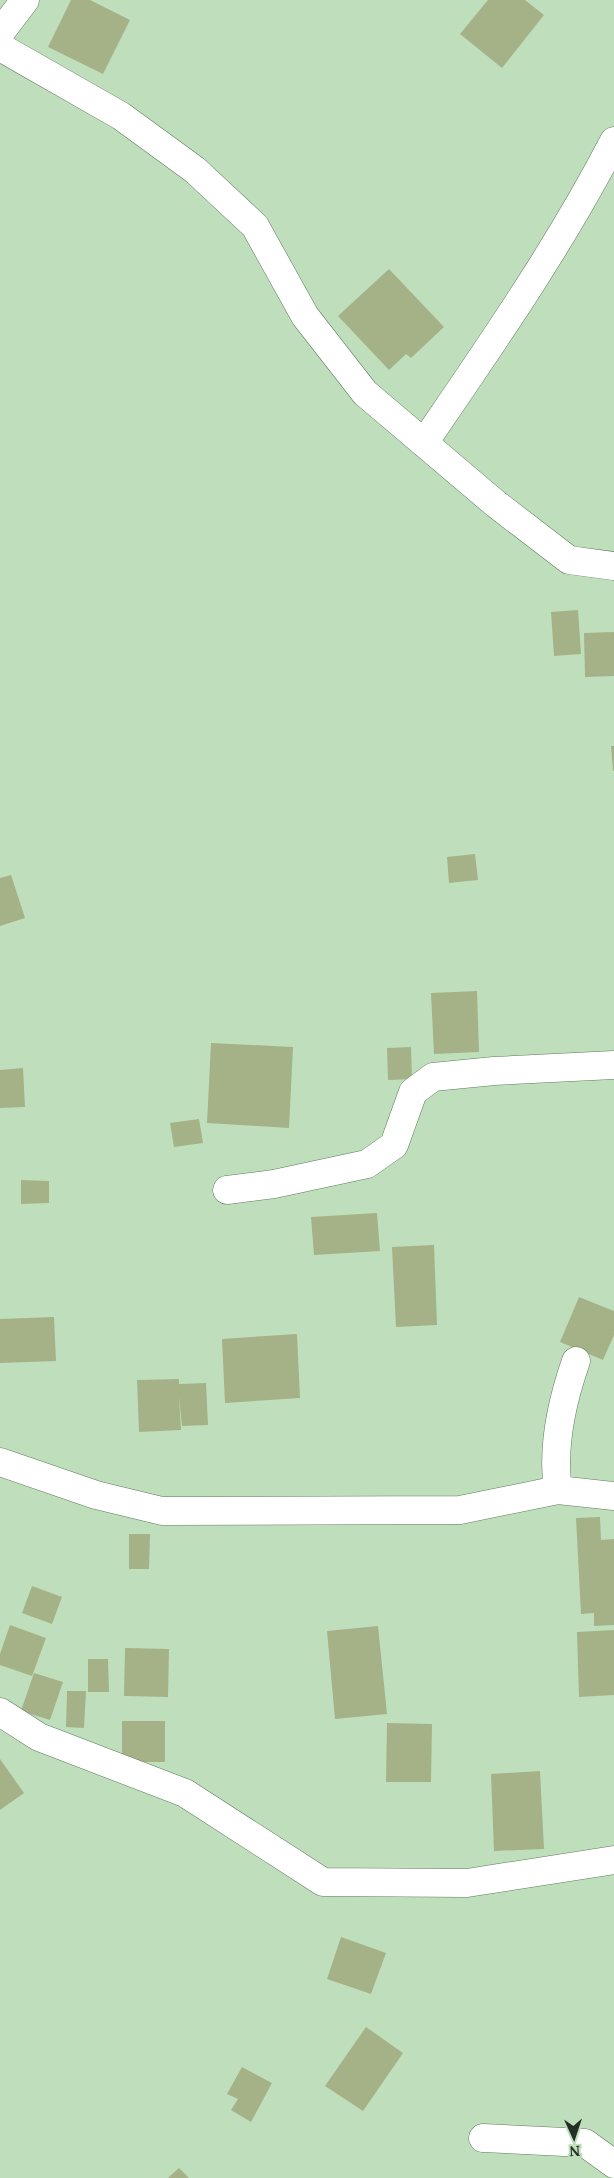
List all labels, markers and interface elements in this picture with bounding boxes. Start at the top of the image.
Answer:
north arrow [549,2113,599,2163]
text: N [569,2142,581,2161]

